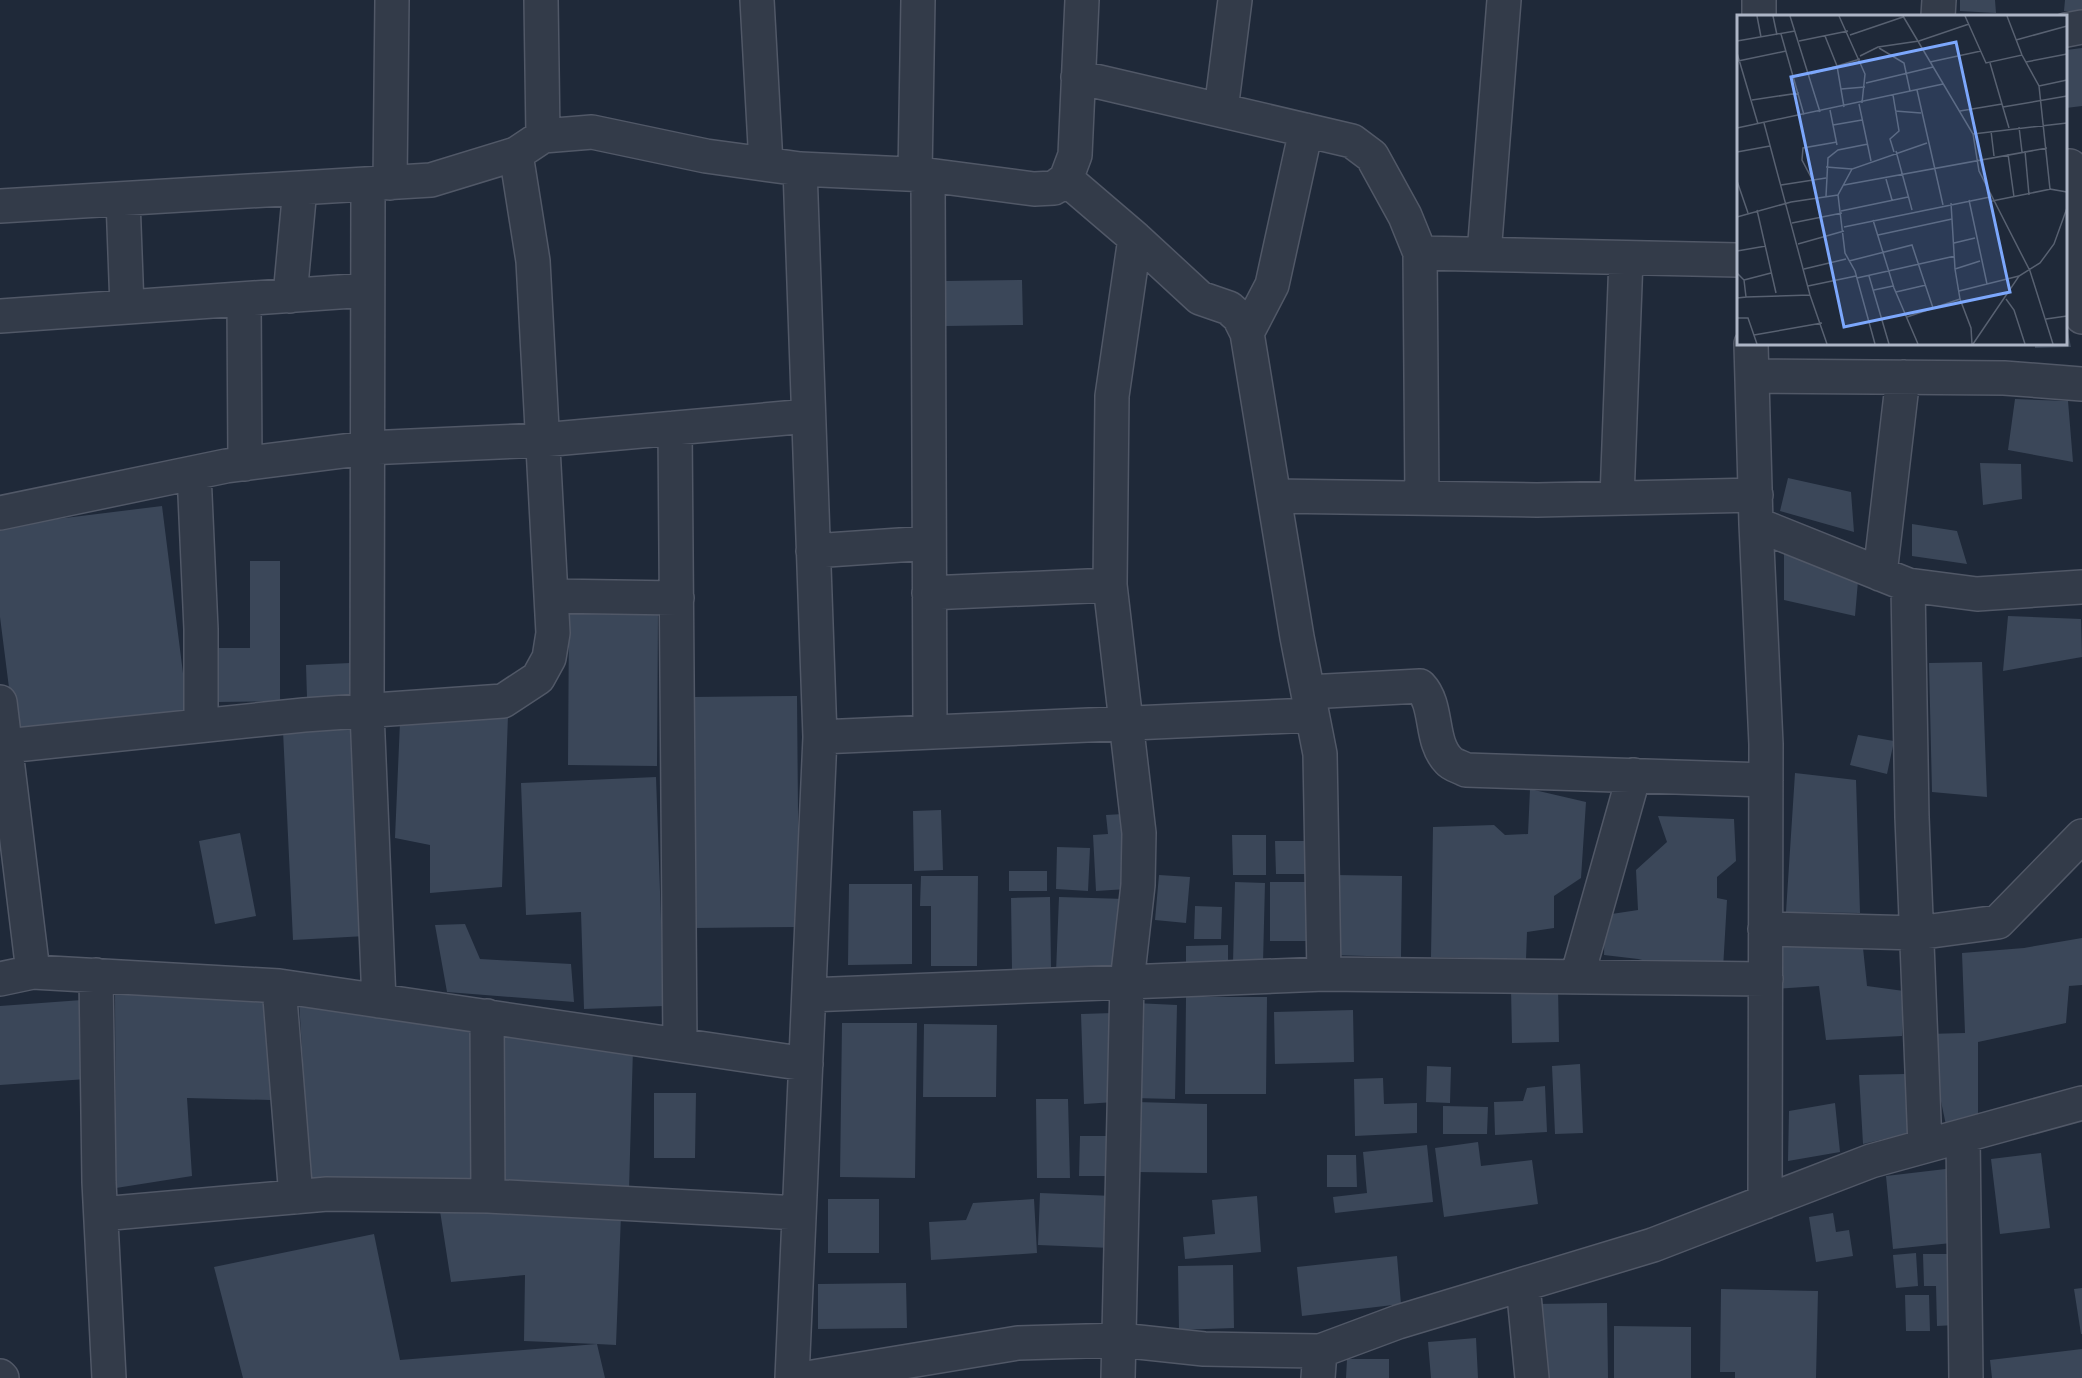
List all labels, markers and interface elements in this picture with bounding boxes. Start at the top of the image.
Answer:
inset map [1737,15,2067,345]

